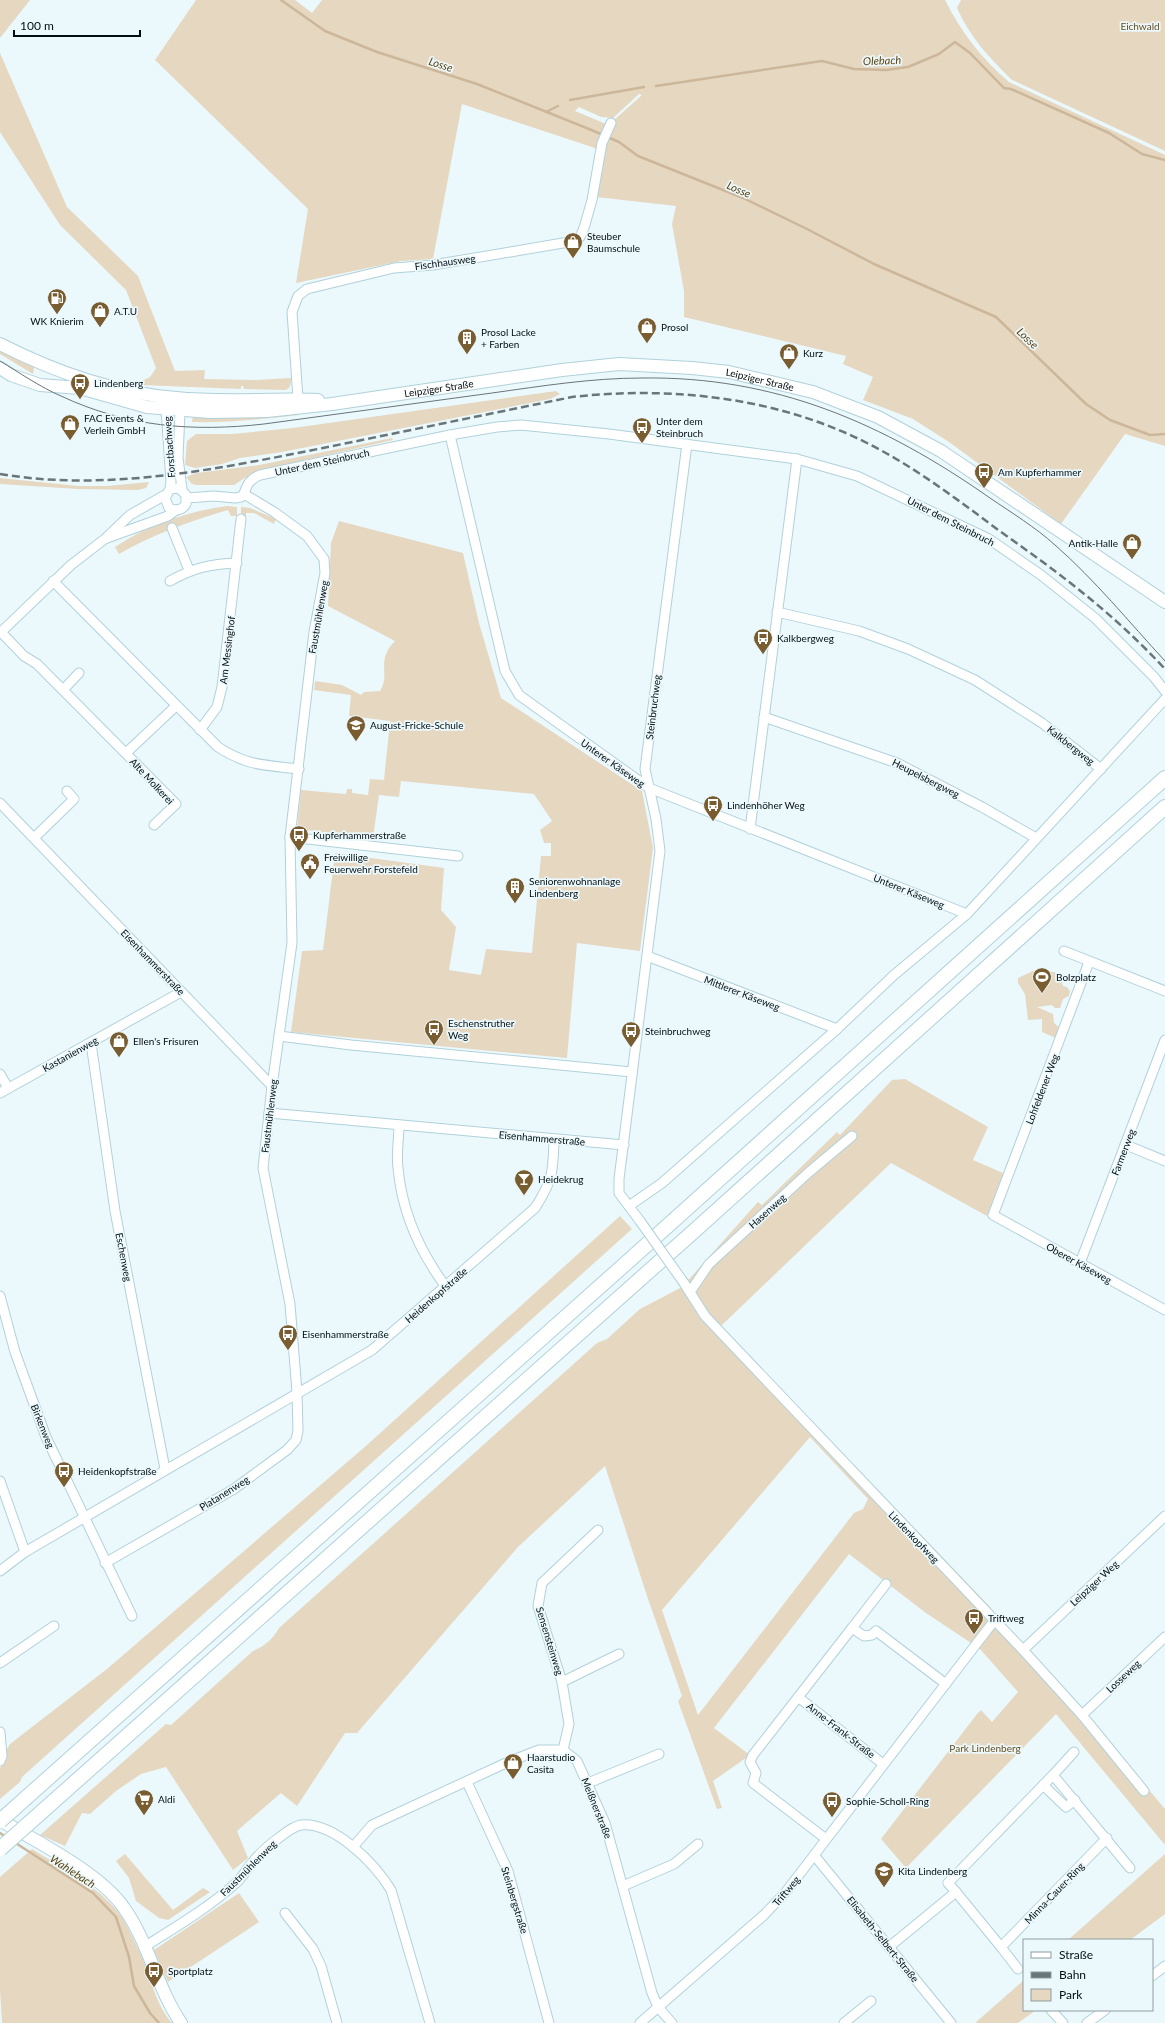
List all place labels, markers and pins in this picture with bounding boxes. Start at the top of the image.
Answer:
place label: Steuber Baumschule [587,230,640,254]
shop icon: Steuber Baumschule [562,231,584,259]
fuel station icon: WK Knierim [46,287,68,315]
shop icon: A.T.U [89,300,111,328]
place label: A.T.U [114,305,137,317]
place label: WK Knierim [30,315,84,327]
shop icon: Prosol [636,316,658,344]
place label: Prosol [661,321,688,333]
place label: Prosol Lacke + Farben [481,326,536,350]
building icon: Prosol Lacke + Farben [456,327,478,355]
shop icon: Kurz [778,342,800,370]
place label: Kurz [803,347,824,359]
bus stop icon: Lindenberg [69,372,91,400]
place label: Lindenberg [94,377,143,389]
place label: FAC Events & Verleih GmbH [84,412,146,436]
shop icon: FAC Events & Verleih GmbH [59,413,81,441]
place label: Unter dem Steinbruch [656,415,703,439]
bus stop icon: Unter dem Steinbruch [631,416,653,444]
bus stop icon: Am Kupferhammer [973,461,995,489]
place label: Am Kupferhammer [998,466,1082,478]
shop icon: Antik-Halle [1121,532,1143,560]
place label: Antik-Halle [1069,537,1118,549]
bus stop icon: Kalkbergweg [752,627,774,655]
place label: Kalkbergweg [777,632,834,644]
school or university icon: August-Fricke-Schule [345,714,367,742]
place label: August-Fricke-Schule [370,719,463,731]
bus stop icon: Lindenhöher Weg [702,794,724,822]
place label: Lindenhöher Weg [727,799,805,811]
bus stop icon: Kupferhammerstraße [288,824,310,852]
place label: Kupferhammerstraße [313,829,406,841]
place label: Freiwillige Feuerwehr Forstefeld [324,851,418,875]
public building icon: Freiwillige Feuerwehr Forstefeld [299,852,321,880]
place label: Seniorenwohnanlage Lindenberg [529,875,621,899]
building icon: Seniorenwohnanlage Lindenberg [504,876,526,904]
sports icon: Bolzplatz [1031,966,1053,994]
place label: Bolzplatz [1056,971,1096,983]
place label: Eschenstruther Weg [448,1017,515,1041]
bus stop icon: Eschenstruther Weg [423,1018,445,1046]
bus stop icon: Steinbruchweg [620,1020,642,1048]
place label: Steinbruchweg [645,1025,710,1037]
shop icon: Ellen's Frisuren [108,1030,130,1058]
place label: Ellen's Frisuren [133,1035,199,1047]
bar icon: Heidekrug [513,1168,535,1196]
place label: Heidekrug [538,1173,584,1185]
bus stop icon: Eisenhammerstraße [277,1323,299,1351]
place label: Eisenhammerstraße [302,1328,389,1340]
bus stop icon: Heidenkopfstraße [53,1460,75,1488]
place label: Heidenkopfstraße [78,1465,157,1477]
bus stop icon: Triftweg [963,1607,985,1635]
place label: Triftweg [988,1612,1024,1624]
place label: Haarstudio Casita [527,1751,576,1775]
shop icon: Haarstudio Casita [502,1752,524,1780]
supermarket icon: Aldi [133,1788,155,1816]
bus stop icon: Sophie-Scholl-Ring [821,1790,843,1818]
place label: Aldi [158,1793,175,1805]
place label: Sophie-Scholl-Ring [846,1795,929,1807]
school or university icon: Kita Lindenberg [873,1860,895,1888]
place label: Kita Lindenberg [898,1865,967,1877]
bus stop icon: Sportplatz [143,1960,165,1988]
place label: Sportplatz [168,1965,213,1977]

